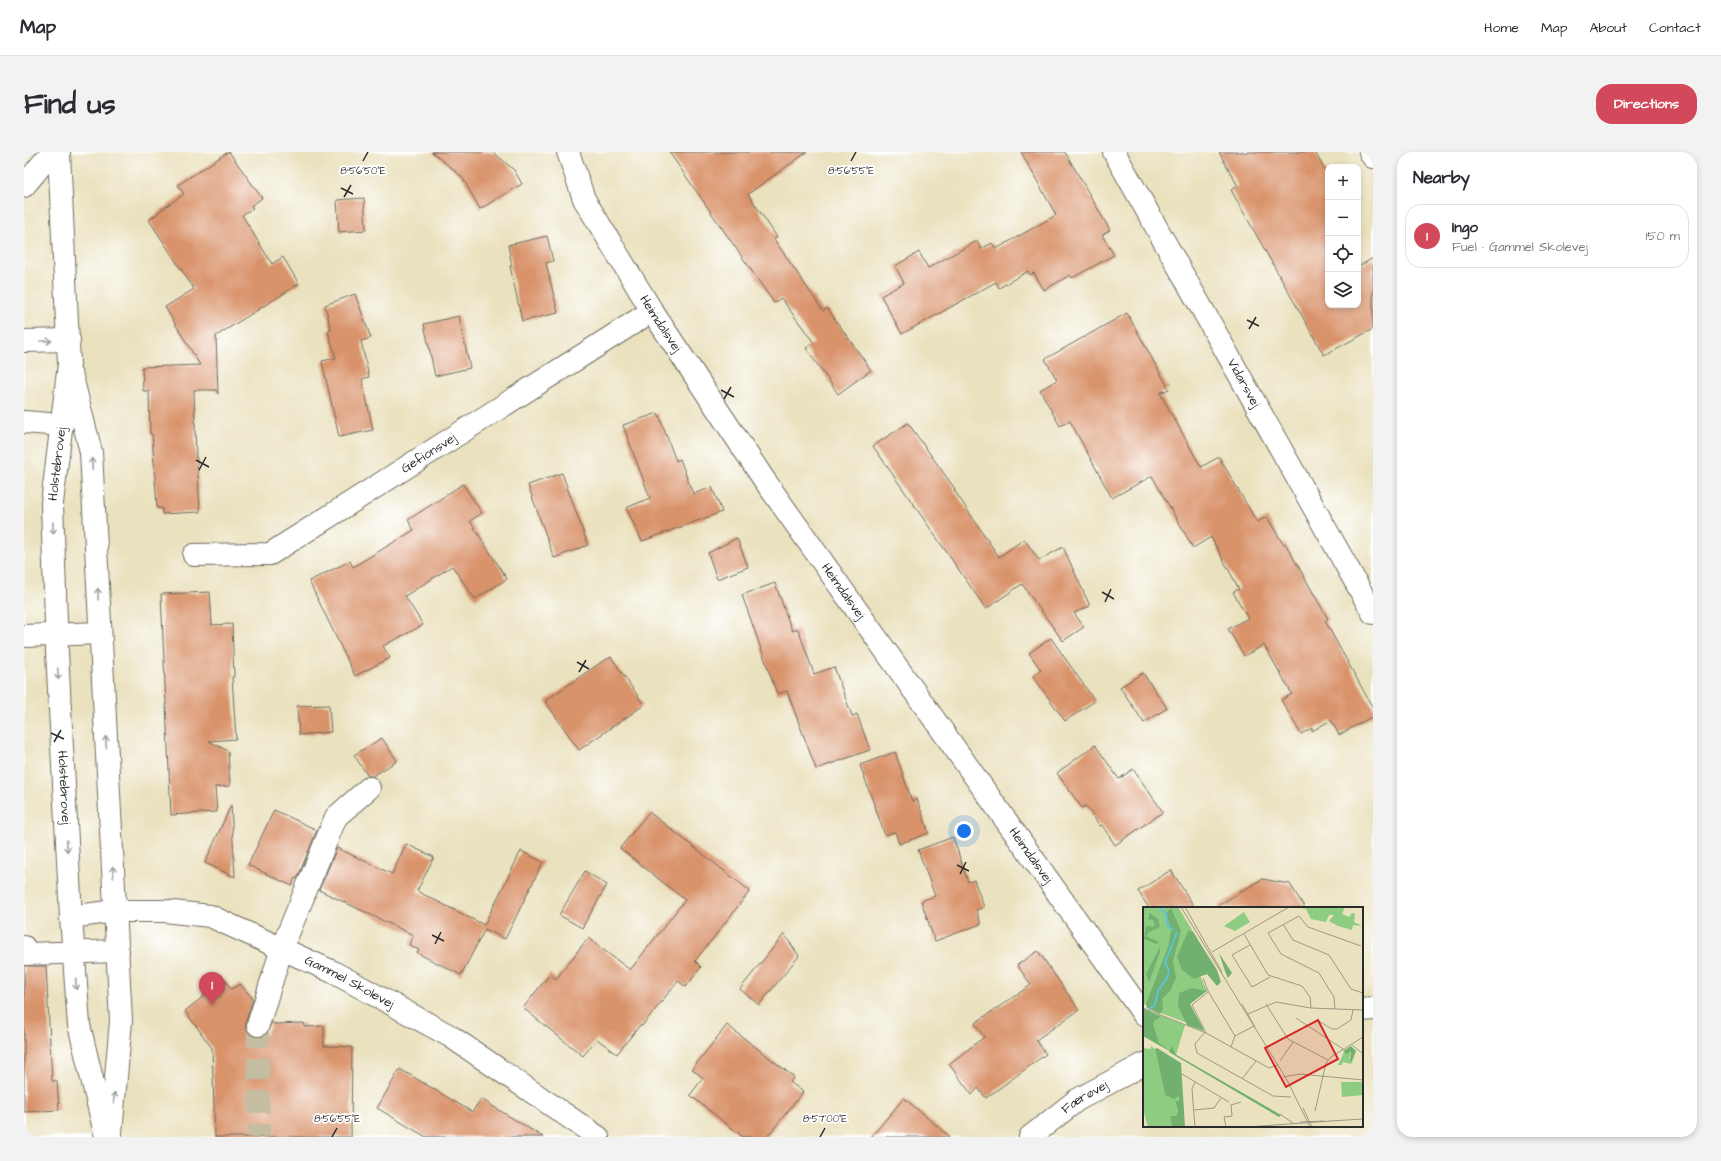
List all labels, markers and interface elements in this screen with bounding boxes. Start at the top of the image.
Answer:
text: Map [20,14,56,41]
text: Home [1484,18,1519,38]
text: Map [1541,18,1567,38]
text: About [1589,18,1627,38]
text: Contact [1649,18,1701,38]
button: Directions [1596,84,1697,124]
text: Find us [24,85,115,124]
text: 8°56'50"E [340,164,386,178]
text: 8°56'55"E [828,164,874,178]
map controls [1325,164,1361,308]
button: + [1325,164,1361,200]
text: Nearby [1413,166,1470,190]
button: − [1325,200,1361,236]
text: Ingo [1452,217,1478,238]
text: 1 [1426,227,1428,245]
text: 150 m [1646,227,1680,245]
button: locate [1325,236,1361,272]
text: Fuel · Gammel Skolevej [1452,238,1588,256]
button: layers [1325,272,1361,308]
street label: Heimdalsvej [635,292,686,356]
one-way arrow [39,337,52,344]
street label: Vidarsvej [1223,355,1265,411]
street label: Holstebrovej [44,426,71,502]
street label: Gefionsvej [398,428,460,477]
one-way arrow [88,458,95,471]
one-way arrow [49,521,57,534]
street label: Heimdalsvej [817,559,870,623]
one-way arrow [94,588,102,601]
one-way arrow [55,667,62,680]
one-way arrow [102,736,109,749]
street label: Holstebrovej [53,750,75,826]
your location [954,821,974,841]
street label: Heimdalsvej [1005,824,1057,888]
one-way arrow [63,839,71,852]
one-way arrow [110,866,117,879]
inset map [1143,907,1363,1127]
street label: Gammel Skolevej [302,951,398,1013]
pin: 1 [199,972,225,1005]
one-way arrow [73,977,80,990]
street label: Færøvej [1058,1076,1112,1118]
one-way arrow [110,1092,118,1105]
text: 8°56'55"E [314,1112,360,1126]
text: 8°57'00"E [803,1112,847,1126]

